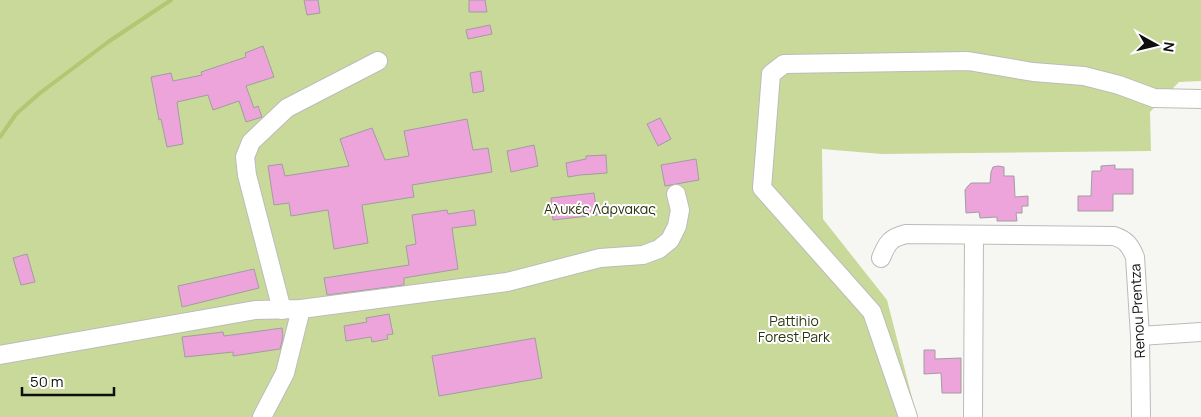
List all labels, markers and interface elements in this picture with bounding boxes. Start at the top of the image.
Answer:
north arrow [1131,20,1181,70]
text: N [1159,41,1179,53]
park label: Αλυκές Λάρνακας [544,199,656,218]
street label: Renou Prentza [1125,263,1149,359]
park label: Pattihio Forest Park [758,311,831,346]
scale bar [22,364,115,396]
text: 50 m [30,371,64,392]

